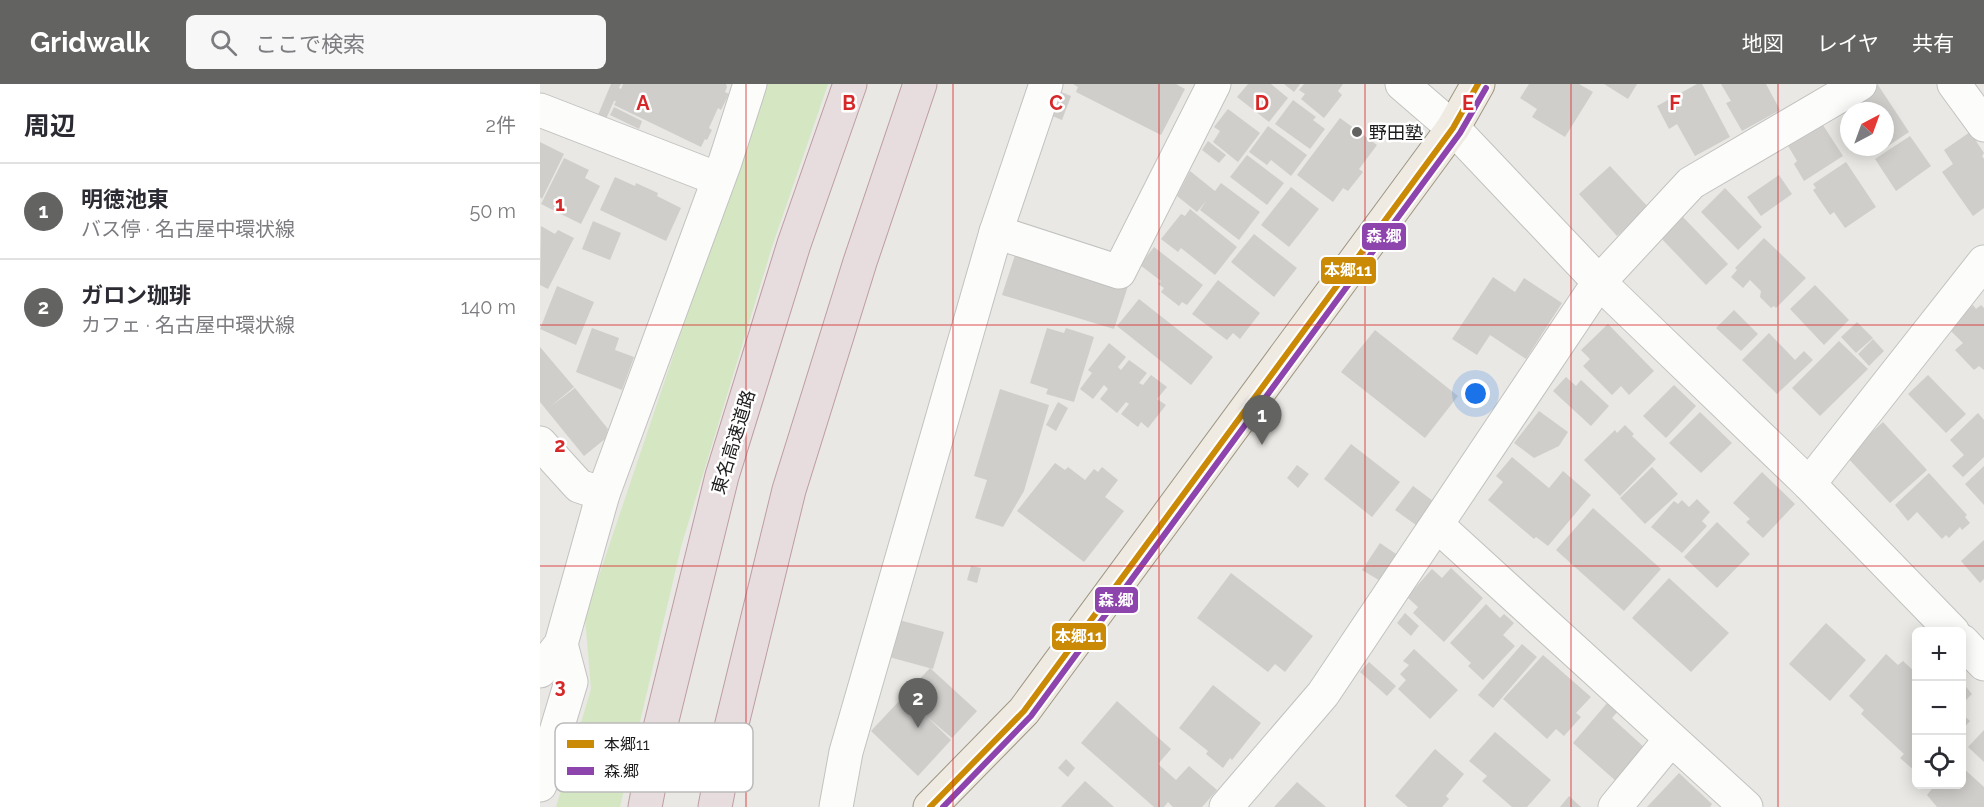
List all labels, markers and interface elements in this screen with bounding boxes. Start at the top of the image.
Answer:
search box [186,15,606,69]
text: Gridwalk [30,26,150,59]
icon: search [207,26,240,59]
text: ここで検索 [255,31,365,57]
text: 地図 [1742,31,1784,56]
text: レイヤ [1817,31,1879,56]
text: 共有 [1912,31,1954,56]
text: A [636,91,650,115]
text: B [842,91,856,115]
text: C [1049,91,1063,115]
text: D [1255,91,1269,115]
text: E [1462,91,1474,115]
text: F [1669,91,1681,115]
north arrow [1840,102,1894,156]
text: 周辺 [24,111,76,141]
text: 2件 [486,113,516,137]
place label: 野田塾 [1369,122,1423,143]
marker: 野田塾 [1350,125,1364,139]
text: 明徳池東 [81,186,169,212]
text: 1 [555,192,565,216]
text: 1 [39,199,48,223]
text: 50 m [469,199,516,223]
text: バス停 · 名古屋中環状線 [81,217,295,241]
line badge: 森.郷 [1361,222,1407,251]
text: 森.郷 [1366,227,1402,246]
line badge: 本郷11 [1320,256,1377,285]
text: 本郷11 [1324,261,1372,280]
text: ガロン珈琲 [81,282,191,308]
text: 2 [38,295,49,319]
text: 140 m [461,295,516,319]
text: カフェ · 名古屋中環状線 [81,313,295,337]
your location [1461,379,1490,408]
street label: 東名高速道路 [707,387,759,497]
pin: 1 [1242,396,1282,445]
text: 2 [554,433,566,457]
line badge: 森.郷 [1094,586,1139,614]
text: 森.郷 [1098,591,1134,610]
line badge: 本郷11 [1051,622,1107,651]
text: 本郷11 [1055,627,1103,646]
map controls [1912,627,1966,789]
button: + [1912,627,1966,681]
text: 3 [554,674,566,698]
pin: 2 [898,678,938,728]
button: − [1912,681,1966,735]
legend [555,723,753,792]
text: 本郷11 [604,735,650,754]
button: locate [1912,735,1966,789]
text: 森.郷 [604,762,639,781]

